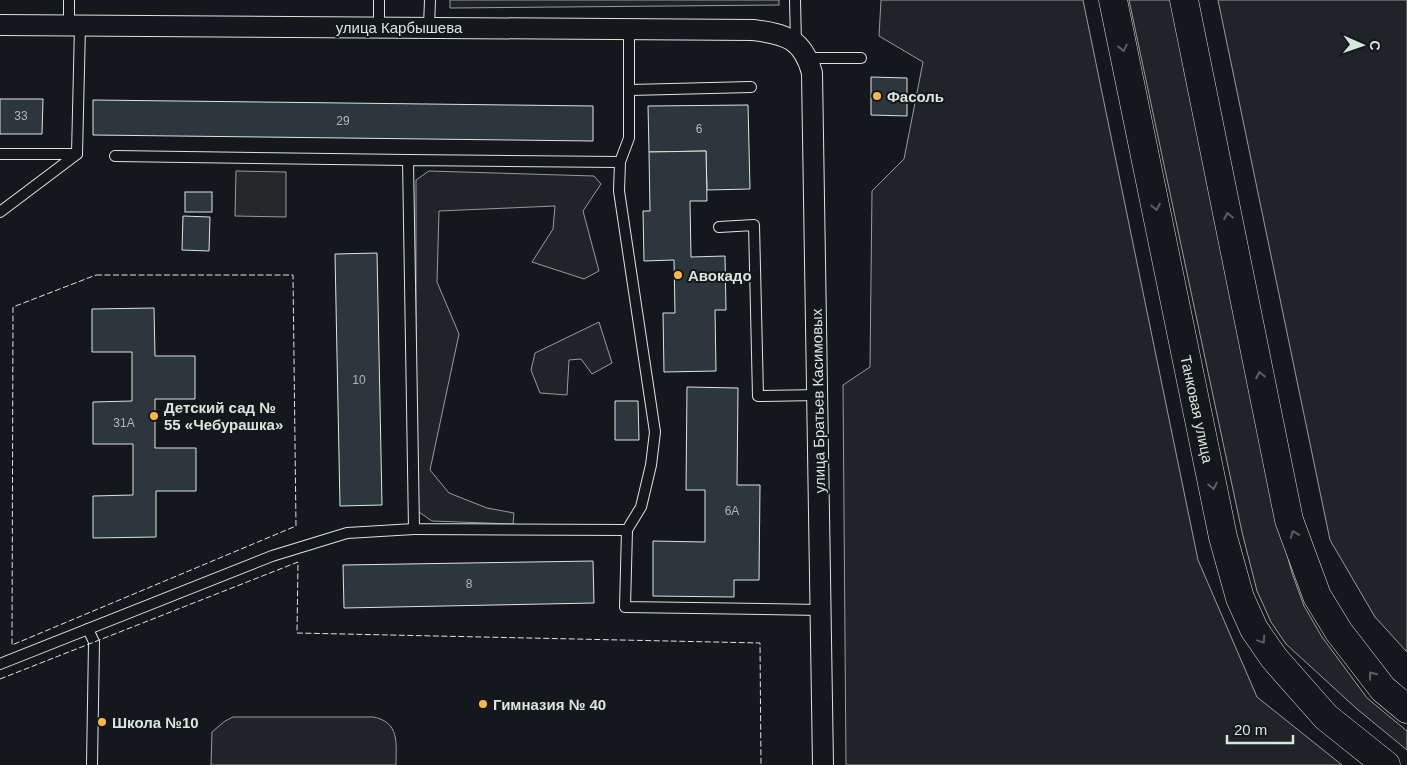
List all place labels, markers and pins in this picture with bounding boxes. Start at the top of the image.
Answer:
place label: Фасоль [887,88,944,105]
marker: Фасоль [871,90,883,102]
place label: Авокадо [688,267,752,284]
marker: Авокадо [672,269,684,281]
place label: Детский сад № 55 «Чебурашка» [164,399,283,433]
marker: Детский сад № 55 «Чебурашка» [148,410,160,422]
place label: Гимназия № 40 [493,696,606,713]
marker: Гимназия № 40 [477,698,489,710]
place label: Школа №10 [112,714,199,731]
marker: Школа №10 [96,716,108,728]

